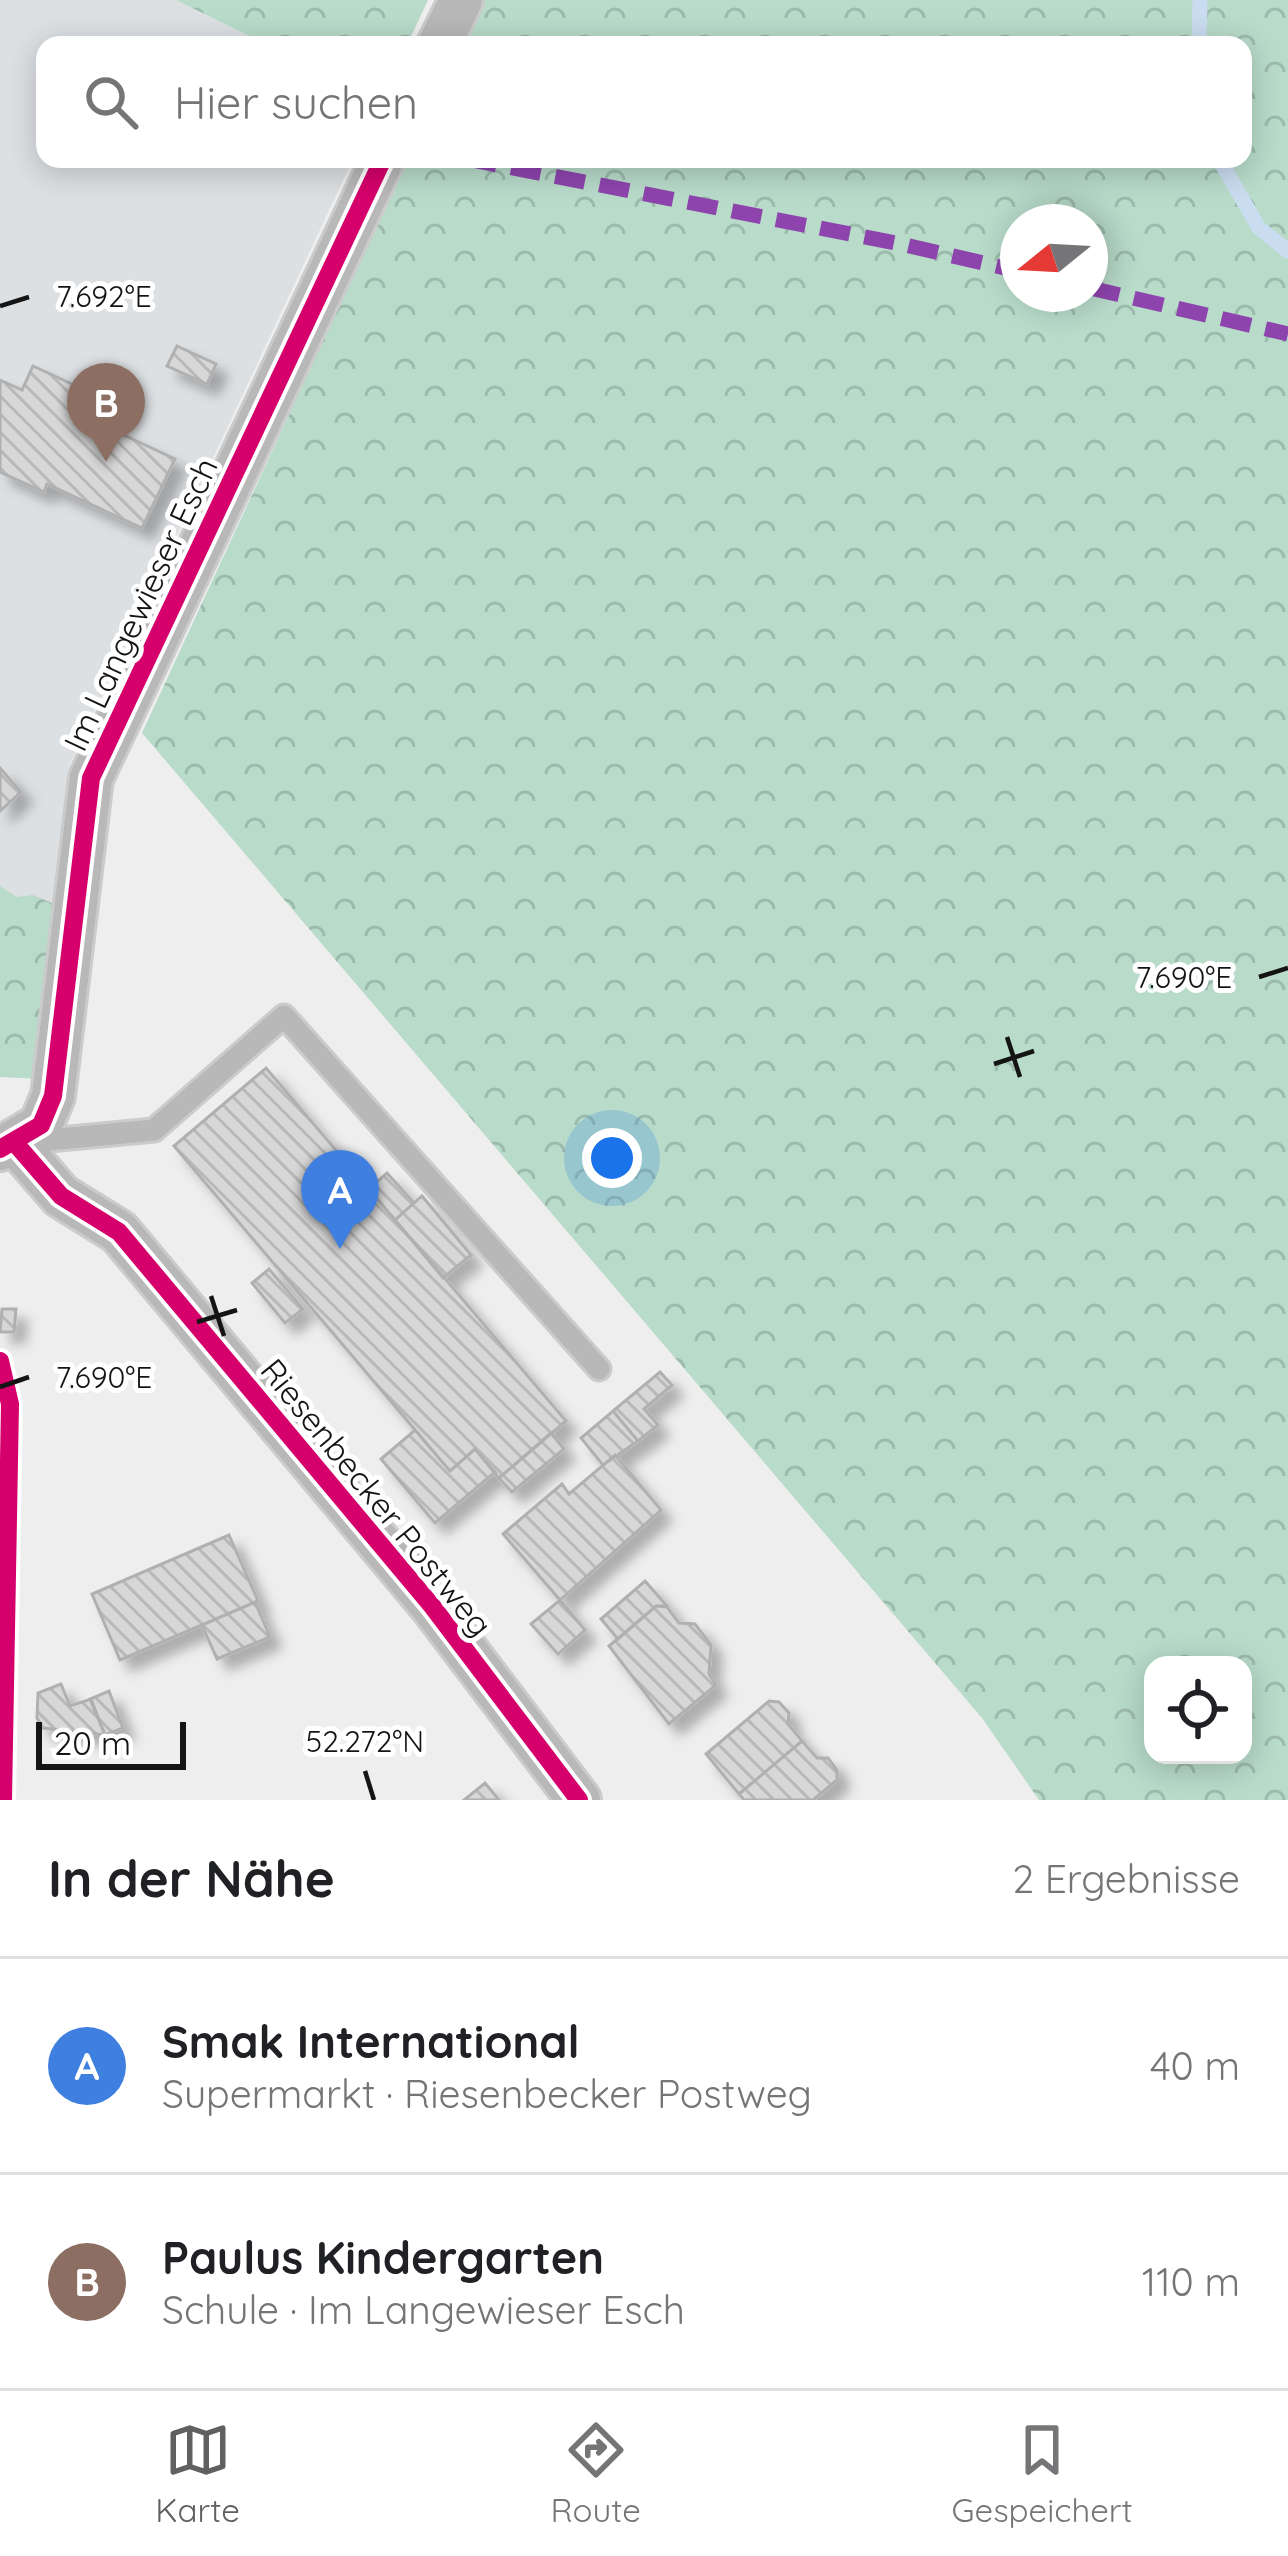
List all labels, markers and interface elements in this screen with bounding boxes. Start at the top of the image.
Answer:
search box [36,36,1252,168]
icon: search [78,69,144,135]
text: Hier suchen [174,74,418,130]
north arrow [1000,204,1108,312]
text: 7.692°E [56,277,152,315]
pin: B [67,363,145,462]
street label: Im Langewieser Esch [54,451,226,757]
text: 7.690°E [1136,958,1232,996]
your location [582,1128,642,1188]
pin: A [301,1150,379,1249]
street label: Riesenbecker Postweg [252,1350,502,1644]
text: 7.690°E [56,1358,152,1396]
map controls [1144,1656,1252,1764]
button: locate [1144,1656,1252,1764]
scale bar [36,1716,186,1769]
text: 20 m [54,1722,131,1763]
text: 52.272°N [306,1722,424,1760]
text: In der Nähe [48,1846,335,1910]
text: 2 Ergebnisse [1012,1854,1240,1903]
text: Smak International [162,2013,580,2069]
text: A [75,2041,99,2090]
text: 40 m [1150,2041,1240,2090]
text: Supermarkt · Riesenbecker Postweg [162,2069,812,2118]
text: Paulus Kindergarten [162,2229,604,2285]
text: B [74,2257,100,2306]
text: 110 m [1142,2257,1240,2306]
text: Schule · Im Langewieser Esch [162,2285,685,2334]
tab: Karte [155,2417,240,2530]
tab: Route [551,2417,641,2530]
tab: Gespeichert [952,2417,1133,2530]

